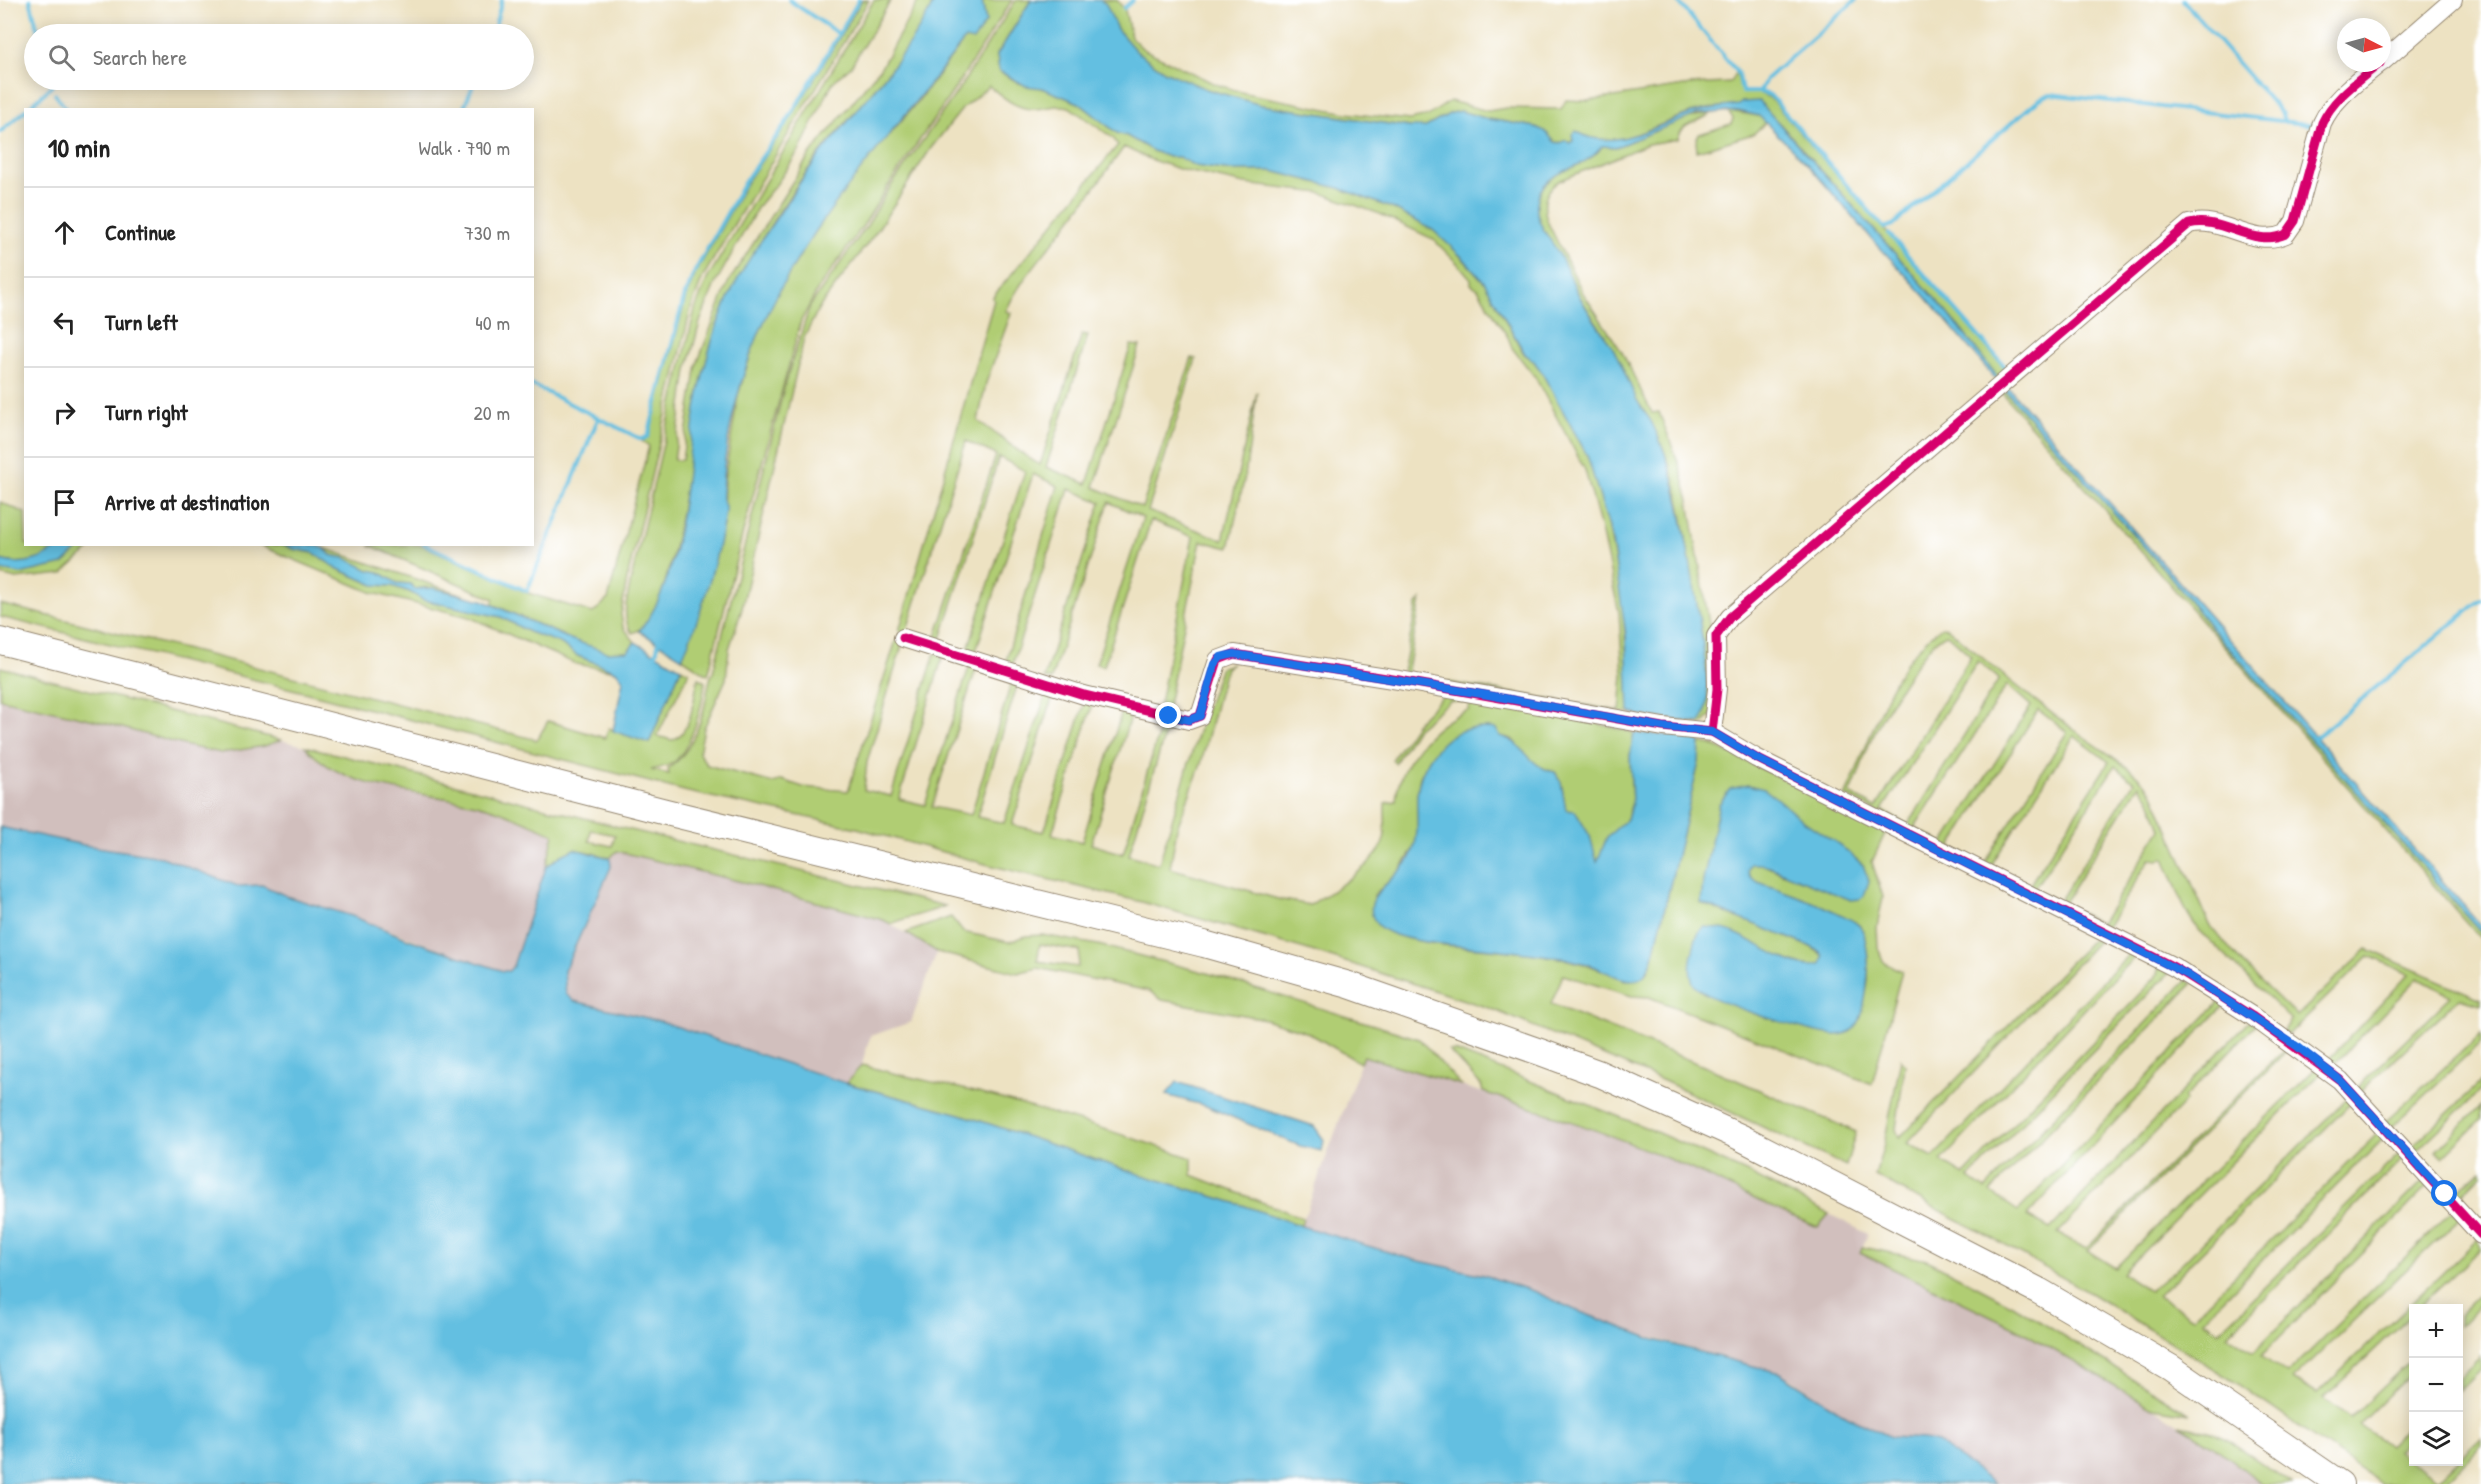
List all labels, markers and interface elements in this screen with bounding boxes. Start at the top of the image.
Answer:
north arrow [2337,18,2391,72]
search box [24,24,534,90]
icon: search [45,41,78,74]
text: Search here [93,42,187,72]
text: 10 min [48,130,110,165]
text: Walk · 790 m [419,134,510,161]
icon: ahead [48,216,81,249]
text: Continue [105,217,176,247]
text: 730 m [464,219,510,246]
icon: left [48,306,81,339]
text: Turn left [105,307,178,337]
text: 40 m [475,309,510,336]
icon: right [48,396,81,429]
text: Turn right [105,397,188,427]
text: 20 m [473,399,510,426]
icon: arrive [48,486,81,519]
text: Arrive at destination [105,487,270,517]
route end [1155,702,1181,728]
route start [2431,1180,2457,1206]
map controls [2409,1304,2463,1466]
button: + [2409,1304,2463,1358]
button: − [2409,1358,2463,1412]
button: layers [2409,1412,2463,1466]

